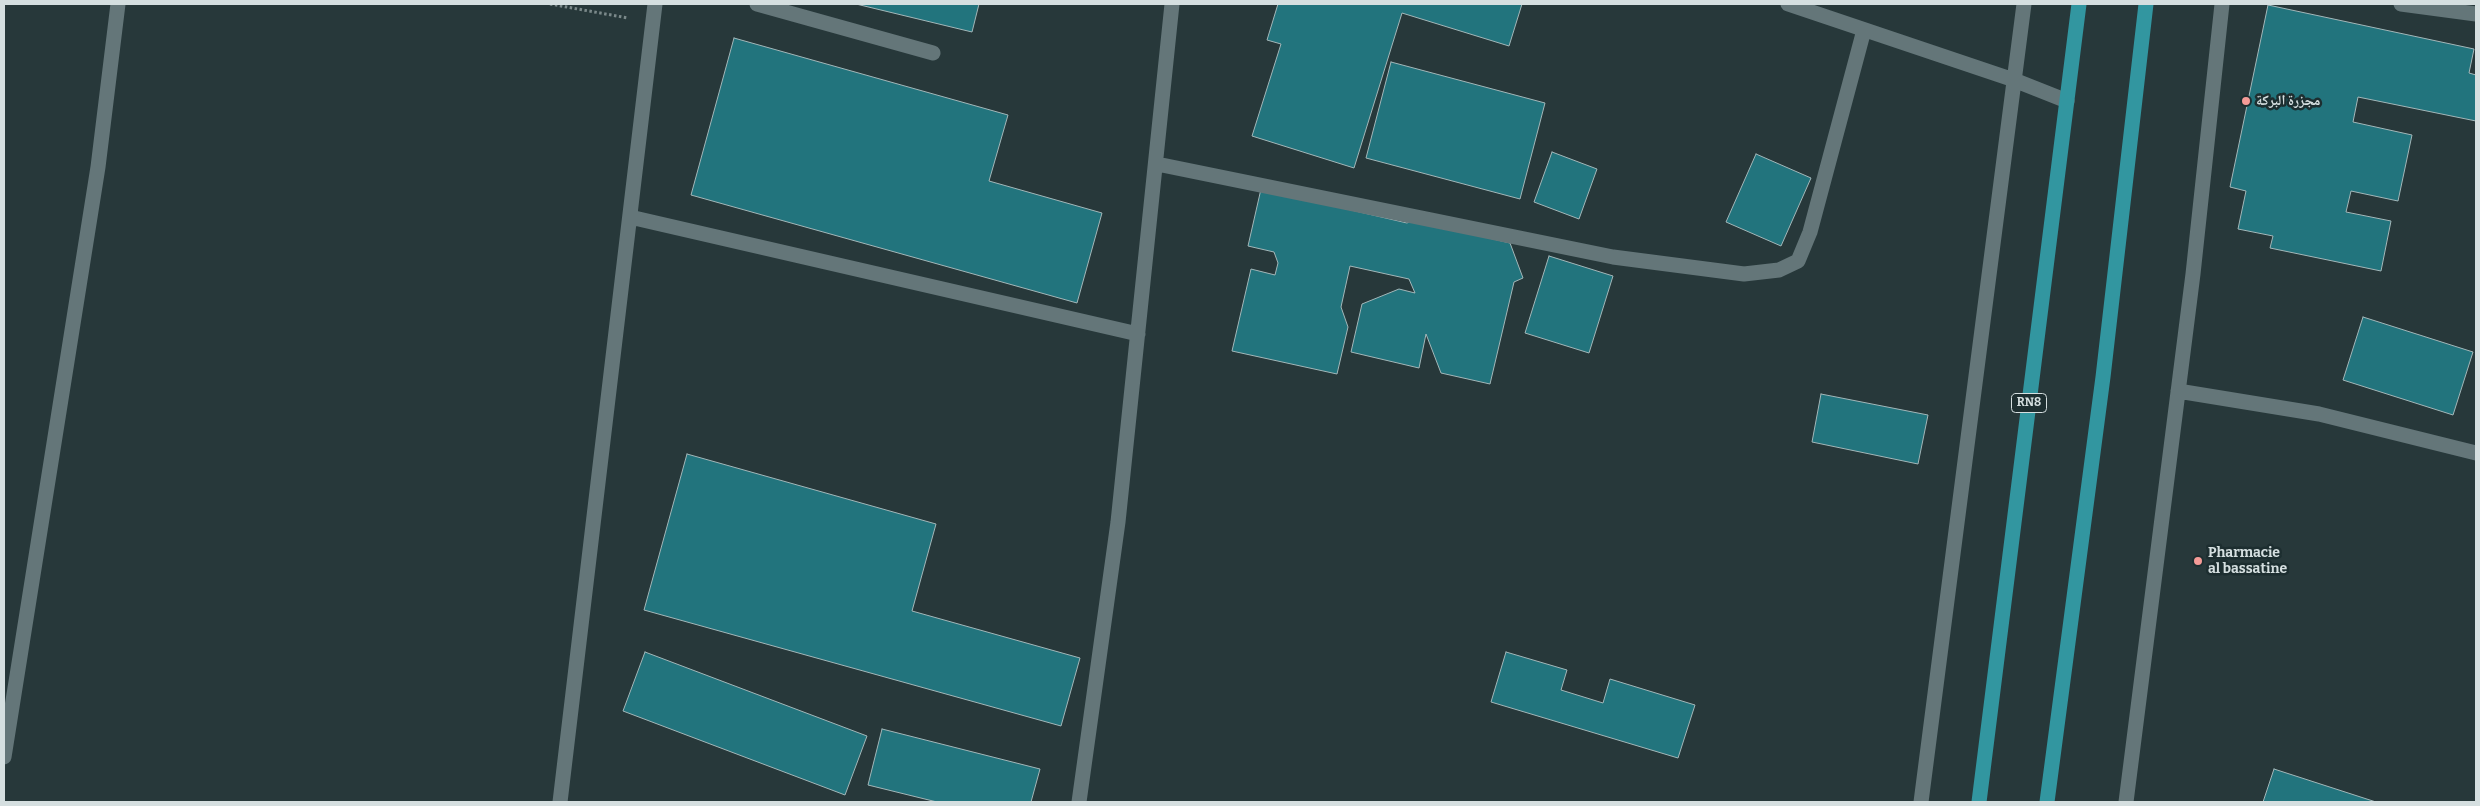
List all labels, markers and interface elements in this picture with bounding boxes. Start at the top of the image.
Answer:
place label: مجزرة البركة [2256,93,2320,109]
marker: مجزرة البركة [2240,95,2252,107]
road number: RN8 [2012,393,2046,412]
place label: Pharmacie al bassatine [2208,545,2287,578]
marker: Pharmacie al bassatine [2192,555,2204,567]

